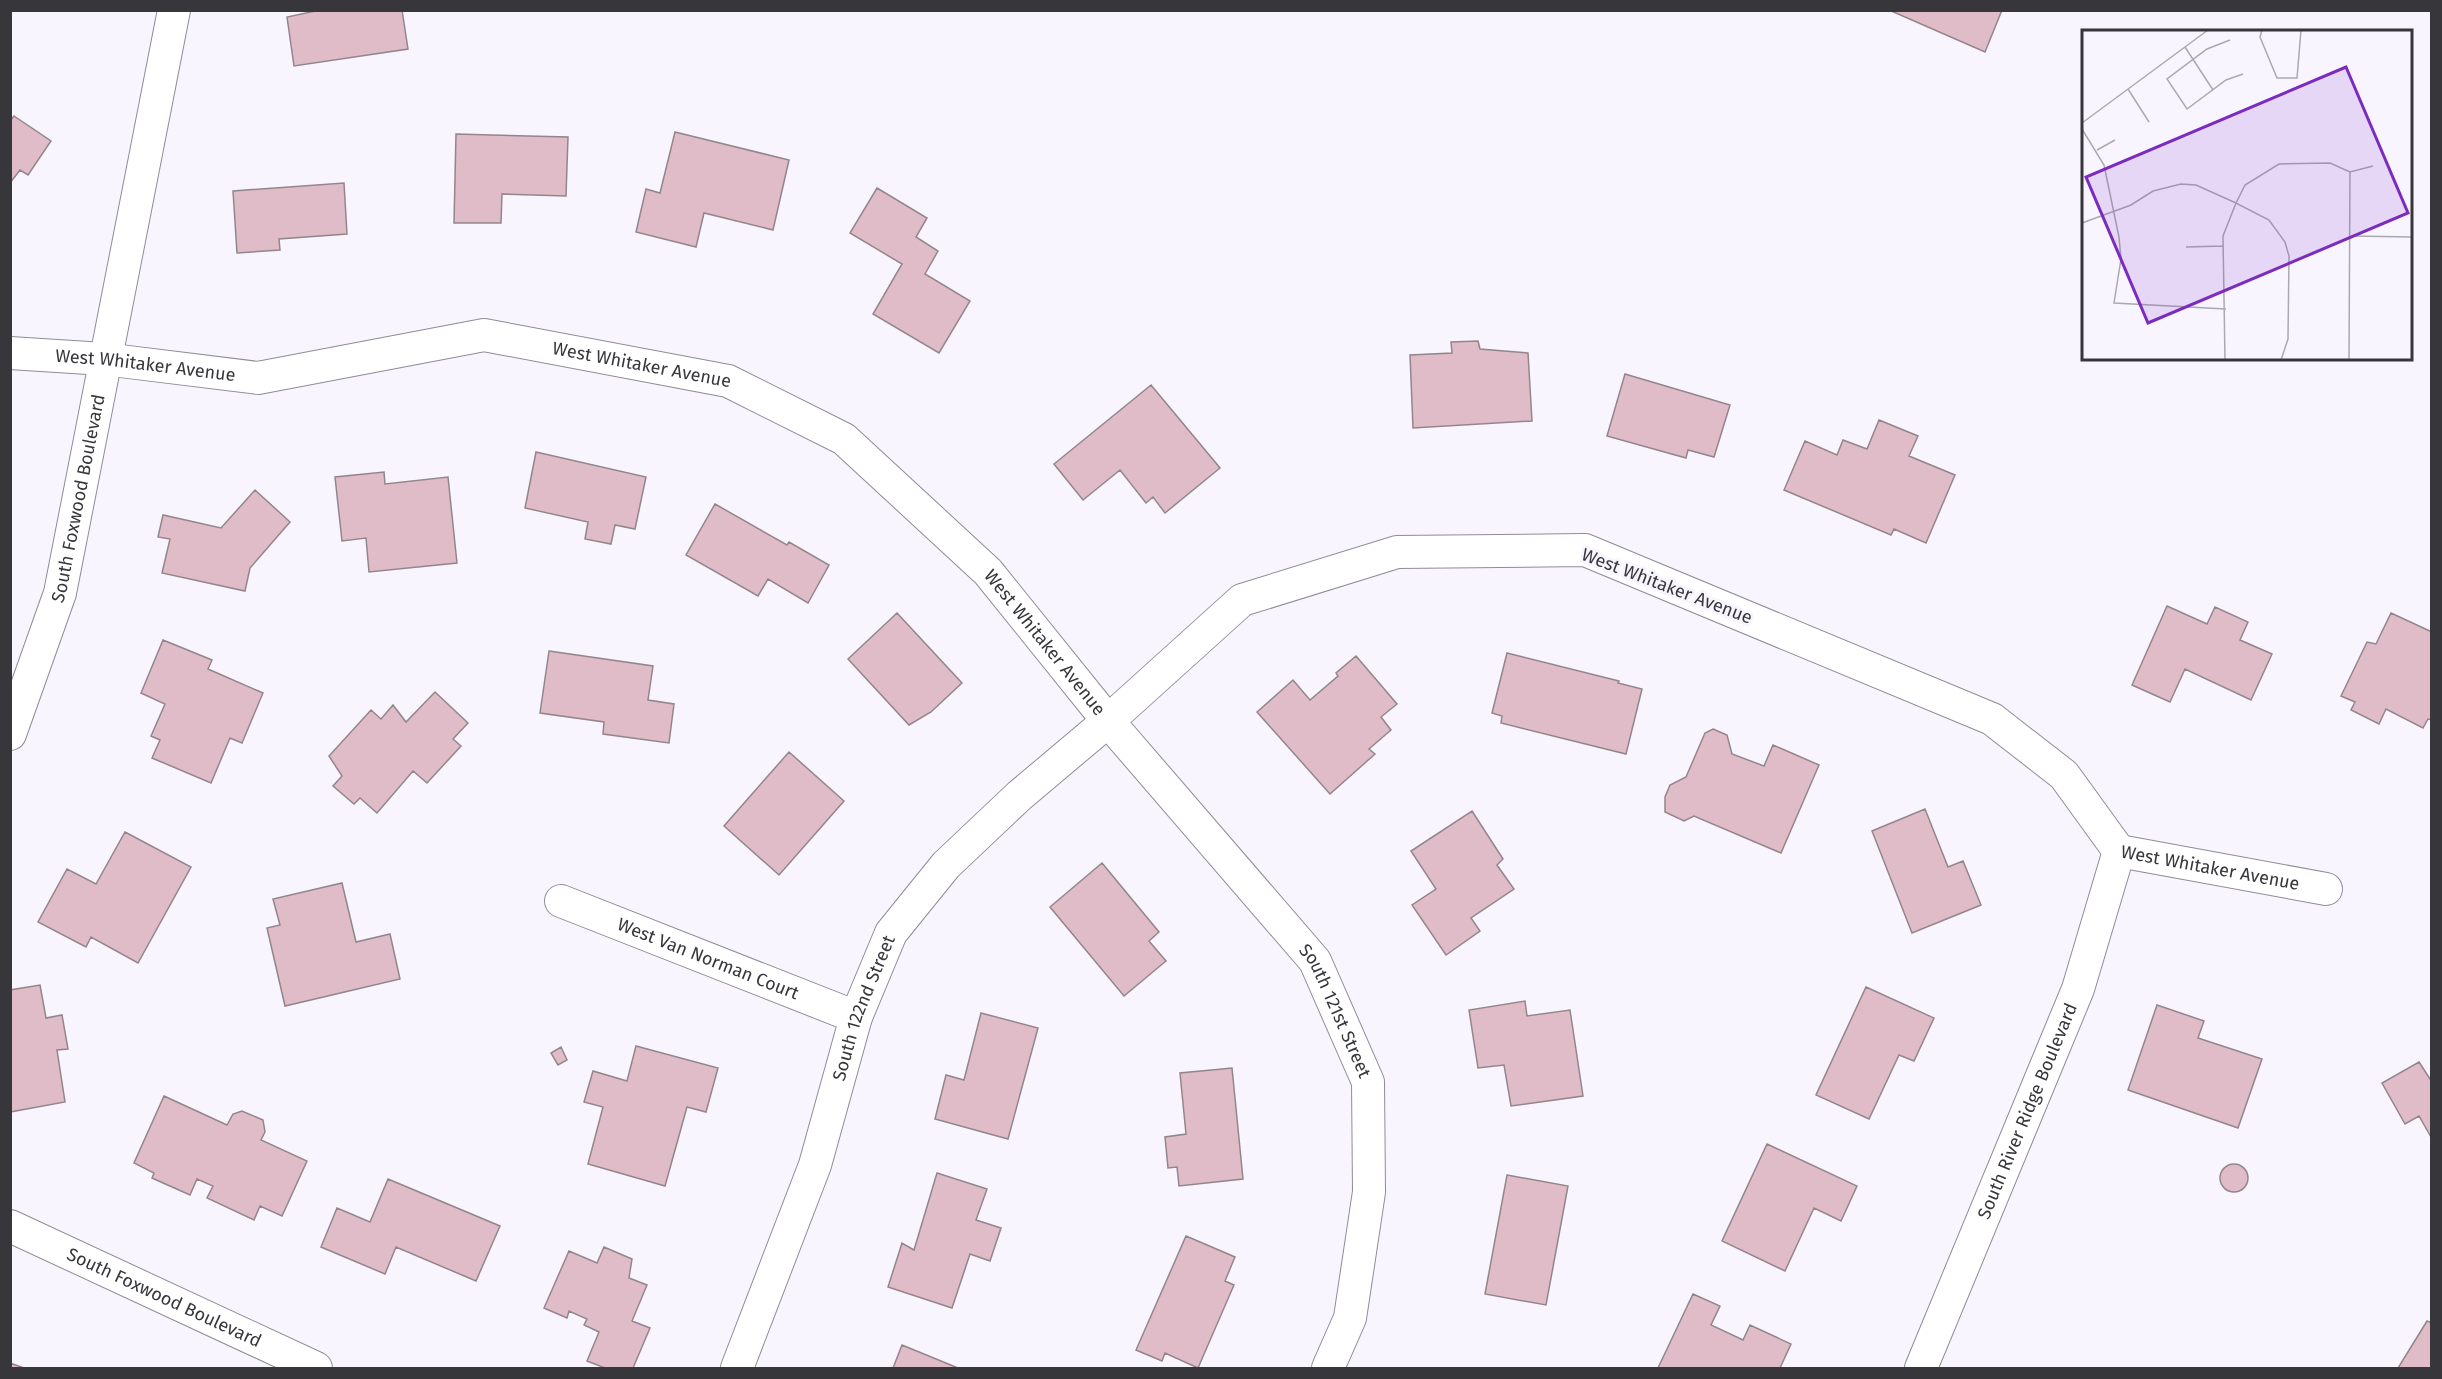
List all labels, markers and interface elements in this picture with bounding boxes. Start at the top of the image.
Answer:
inset map [2082,30,2412,360]
street label: West Whitaker Avenue [551,337,733,392]
street label: West Whitaker Avenue [55,345,237,386]
street label: South Foxwood Boulevard [46,392,110,606]
street label: West Whitaker Avenue [1578,543,1756,629]
street label: West Whitaker Avenue [979,565,1110,720]
street label: West Whitaker Avenue [2119,841,2301,895]
street label: West Van Norman Court [614,913,802,1005]
street label: South 122nd Street [828,931,900,1083]
street label: South 121st Street [1294,939,1376,1082]
street label: South River Ridge Boulevard [1973,1000,2082,1222]
street label: South Foxwood Boulevard [63,1243,265,1352]

